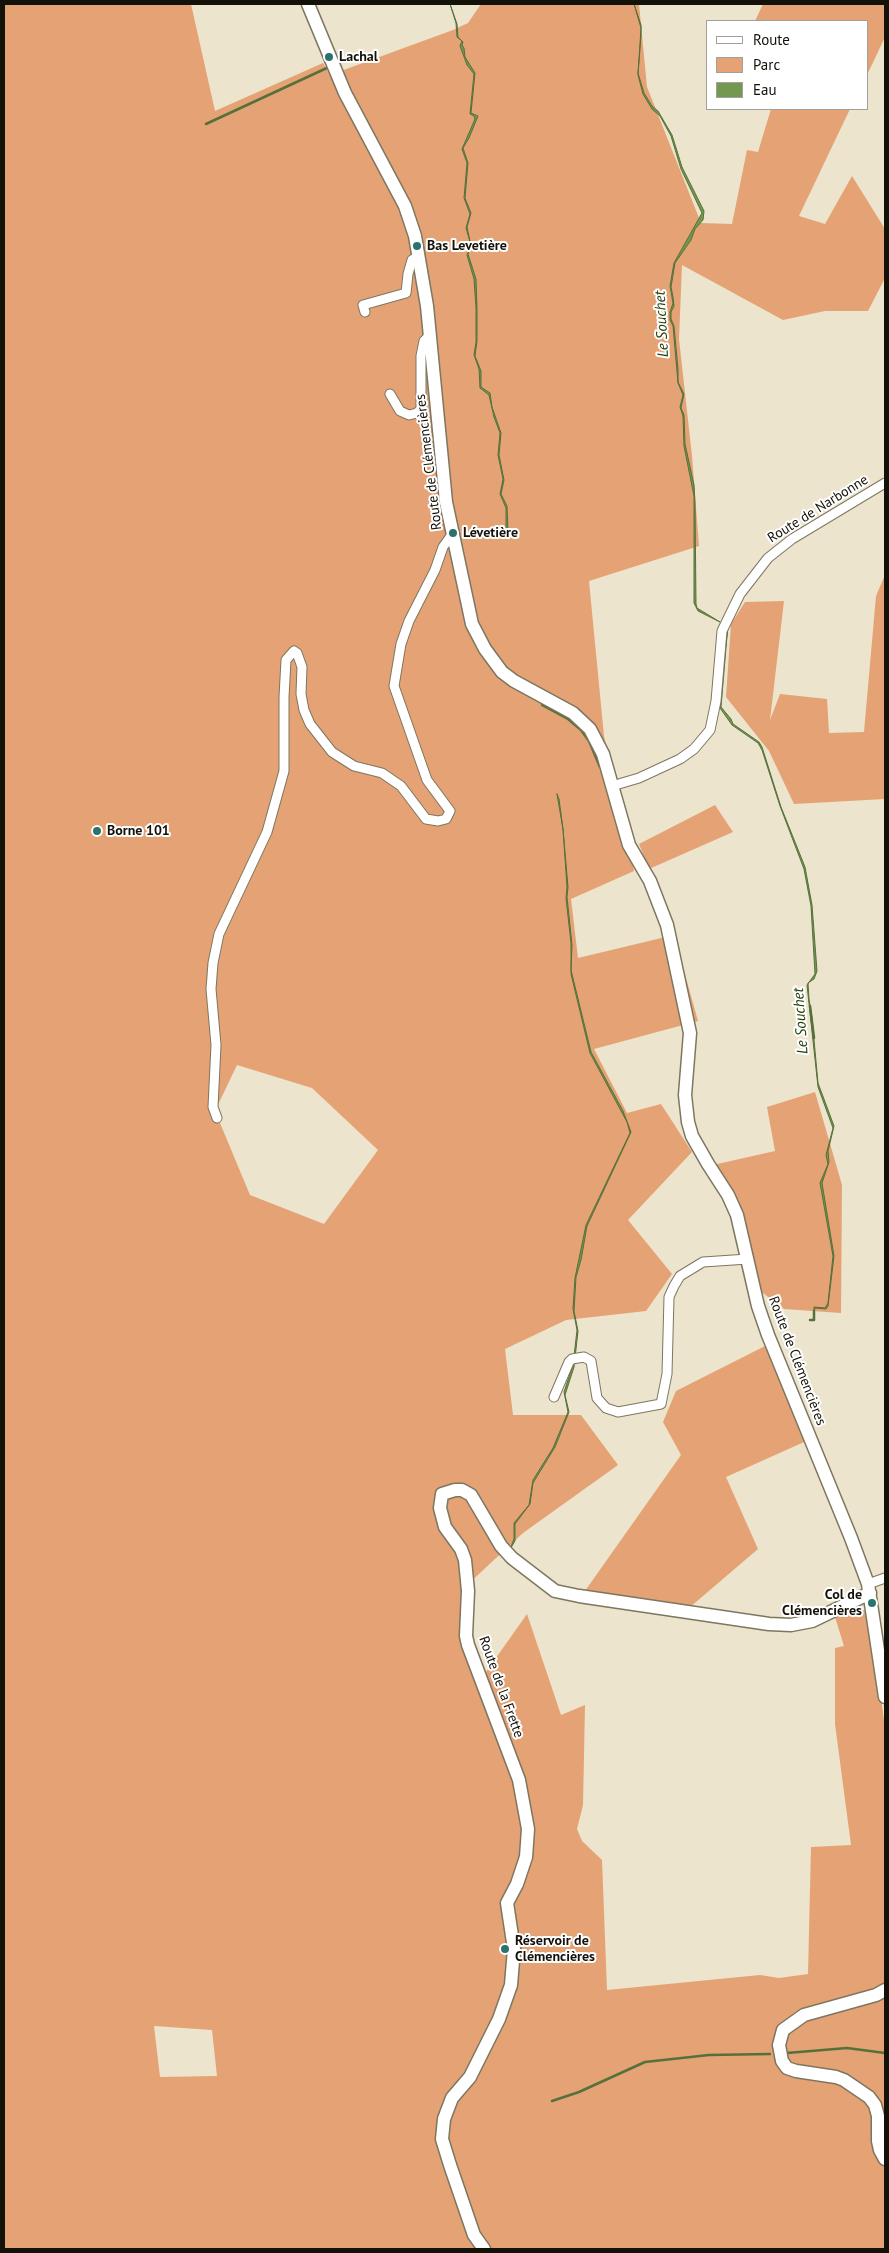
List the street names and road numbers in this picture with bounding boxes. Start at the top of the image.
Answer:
street label: Route de Clémencières [412,393,446,531]
street label: Route de Narbonne [765,471,871,547]
street label: Route de Clémencières [765,1294,829,1428]
street label: Route de la Frette [475,1634,527,1740]

